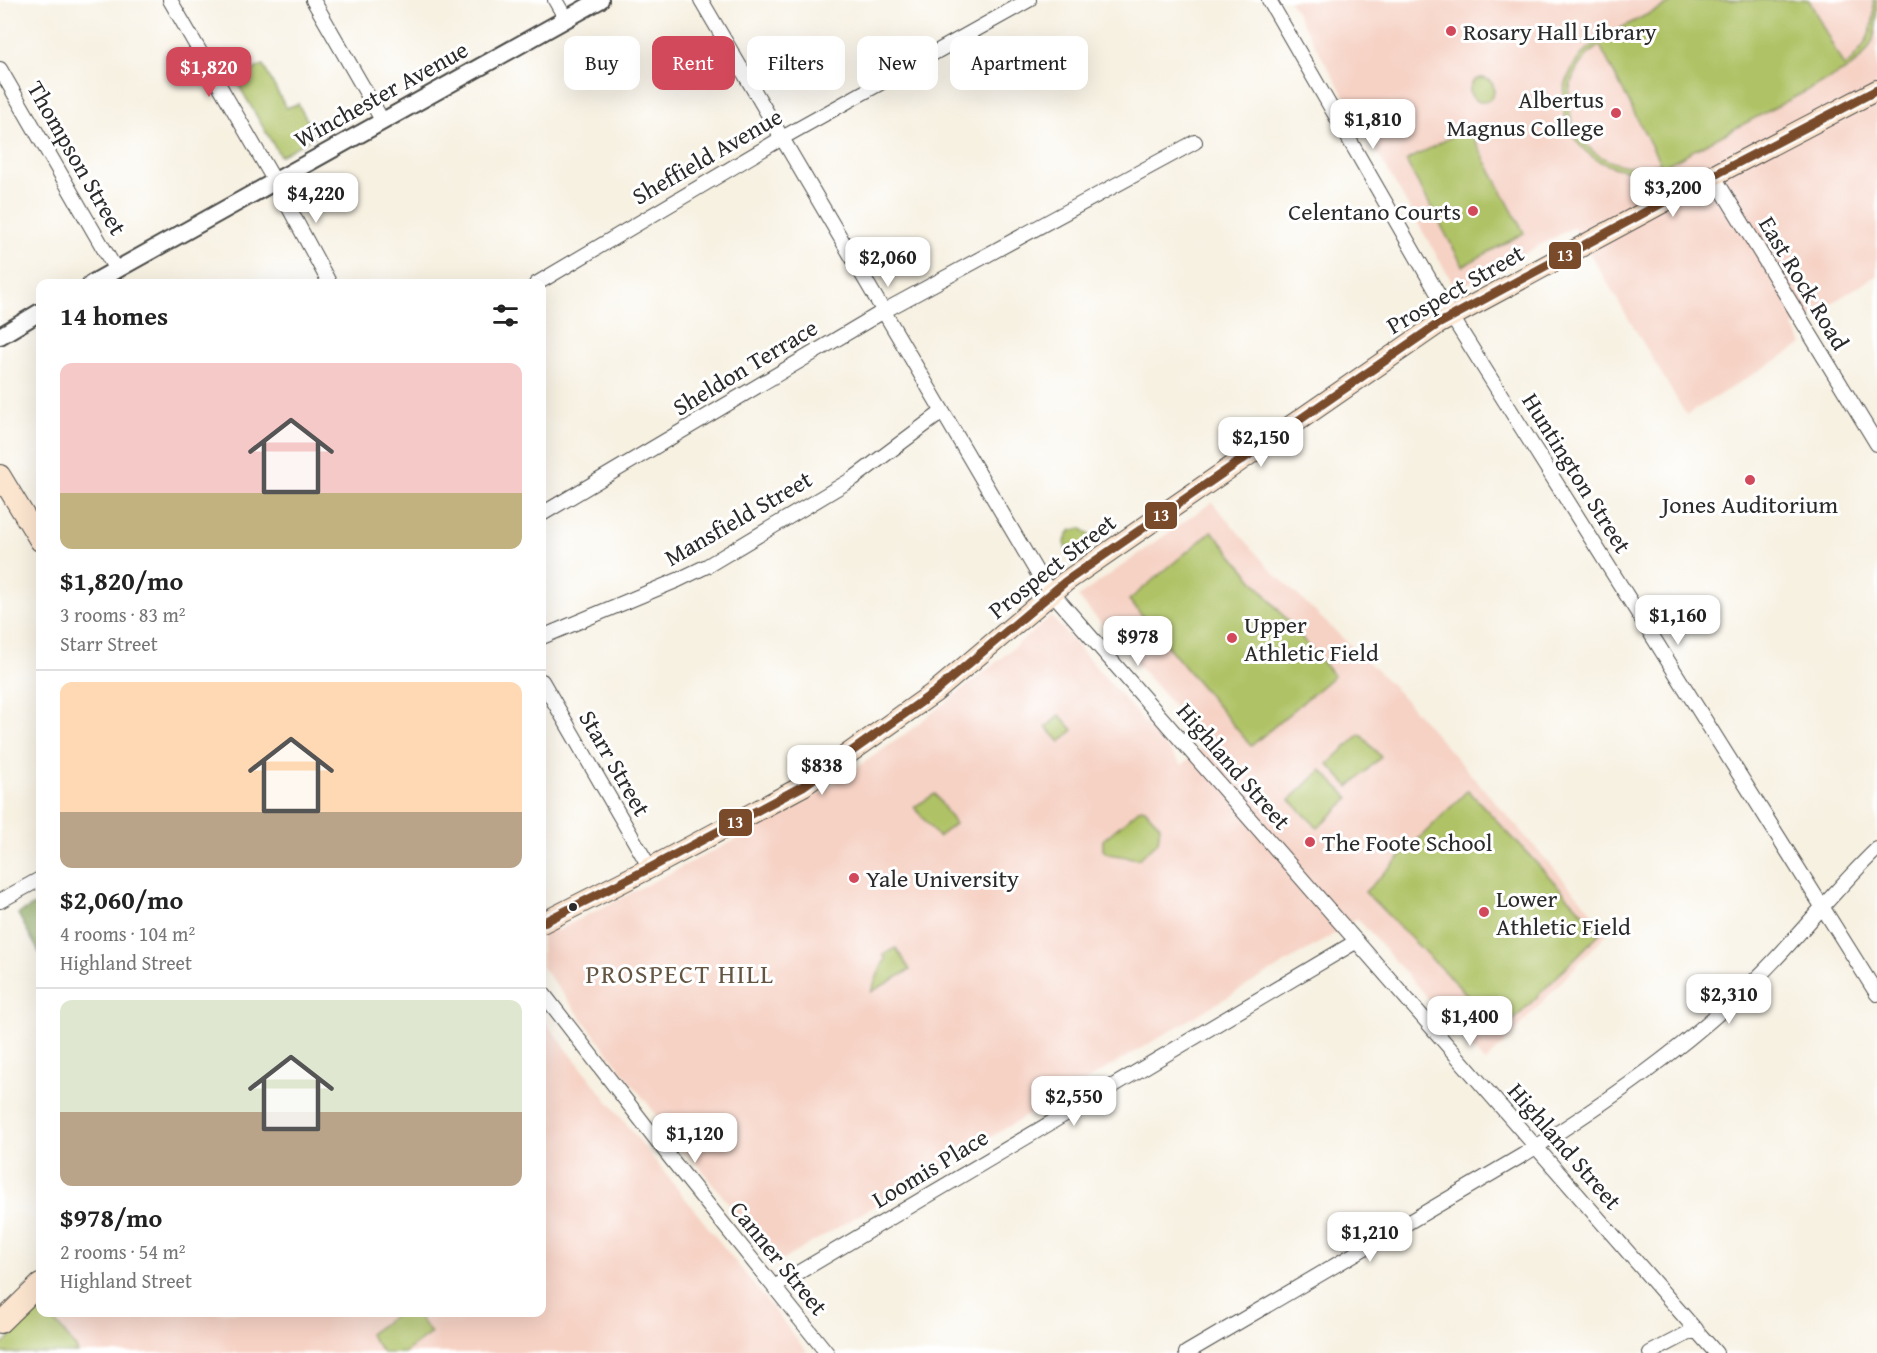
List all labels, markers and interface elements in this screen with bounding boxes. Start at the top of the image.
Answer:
place label: Rosary Hall Library [1463,14,1657,49]
marker: Rosary Hall Library [1444,24,1458,38]
street label: Winchester Avenue [288,32,474,156]
chip: Buy [564,36,640,90]
chip: Rent [652,36,735,90]
chip: Filters [747,36,845,90]
chip: New [857,36,938,90]
chip: Apartment [950,36,1088,90]
pin: $1,820 [160,47,258,98]
text: $1,820 [180,52,238,81]
street label: Thompson Street [19,74,136,242]
place label: Albertus Magnus College [1447,82,1604,145]
street label: Sheffield Avenue [625,99,789,213]
pin: $1,810 [1324,99,1422,150]
text: $1,810 [1344,104,1402,133]
marker: Albertus Magnus College [1609,106,1623,120]
pin: $3,200 [1624,167,1722,218]
text: $3,200 [1644,172,1702,201]
pin: $4,220 [267,173,365,224]
text: $4,220 [287,178,345,207]
place label: Celentano Courts [1288,194,1461,229]
marker: Celentano Courts [1466,204,1480,218]
street label: East Rock Road [1750,209,1858,357]
street label: Prospect Street [1380,235,1531,343]
pin: $2,060 [839,237,937,288]
line badge: 13 [1548,241,1582,270]
text: $2,060 [859,242,917,271]
text: 13 [1557,243,1573,267]
text: 14 homes [60,296,168,335]
icon: filters [489,299,522,332]
street label: Sheldon Terrace [666,310,824,424]
street label: Huntington Street [1514,386,1641,560]
icon: home [237,402,345,510]
pin: $2,150 [1212,417,1310,468]
text: $2,150 [1232,422,1290,451]
street label: Mansfield Street [658,461,819,574]
marker: Jones Auditorium [1743,473,1757,487]
place label: Jones Auditorium [1659,487,1839,522]
line badge: 13 [1144,501,1178,530]
text: 13 [1153,503,1169,527]
street label: Prospect Street [981,505,1124,627]
text: $1,820/mo [60,561,183,600]
pin: $1,160 [1629,595,1727,646]
text: 3 rooms · 83 m² [60,600,186,629]
text: $1,160 [1649,600,1707,629]
place label: Upper Athletic Field [1244,607,1379,670]
pin: $978 [1102,616,1174,667]
text: $978 [1117,621,1159,650]
text: Starr Street [60,629,158,658]
marker: Upper Athletic Field [1225,631,1239,645]
street label: Highland Street [1169,695,1300,838]
street label: Starr Street [571,703,660,823]
icon: home [237,721,345,829]
pin: $838 [786,745,858,796]
text: $838 [801,750,843,779]
line badge: 13 [718,808,753,837]
text: 13 [727,810,743,834]
place label: The Foote School [1322,825,1493,860]
marker: The Foote School [1303,835,1317,849]
place label: Yale University [866,861,1019,896]
marker: Yale University [847,871,861,885]
text: $2,060/mo [60,880,183,919]
place label: Lower Athletic Field [1496,881,1631,944]
unlabelled marker [567,901,579,913]
marker: Lower Athletic Field [1477,905,1491,919]
text: 4 rooms · 104 m² [60,919,195,948]
text: Highland Street [60,948,192,977]
district label: PROSPECT HILL [585,954,775,993]
pin: $2,310 [1680,974,1778,1025]
text: $2,310 [1700,979,1758,1008]
pin: $1,400 [1421,996,1519,1047]
text: $1,400 [1441,1001,1499,1030]
icon: home [237,1039,345,1147]
street label: Highland Street [1500,1075,1631,1218]
pin: $2,550 [1025,1076,1123,1127]
text: $2,550 [1045,1081,1103,1110]
pin: $1,120 [646,1113,744,1164]
text: $1,120 [666,1118,724,1147]
street label: Loomis Place [865,1119,995,1217]
street label: Canner Street [722,1193,837,1323]
text: $978/mo [60,1198,162,1237]
pin: $1,210 [1321,1212,1419,1263]
text: $1,210 [1341,1217,1399,1246]
text: 2 rooms · 54 m² [60,1237,186,1266]
text: Highland Street [60,1266,192,1295]

